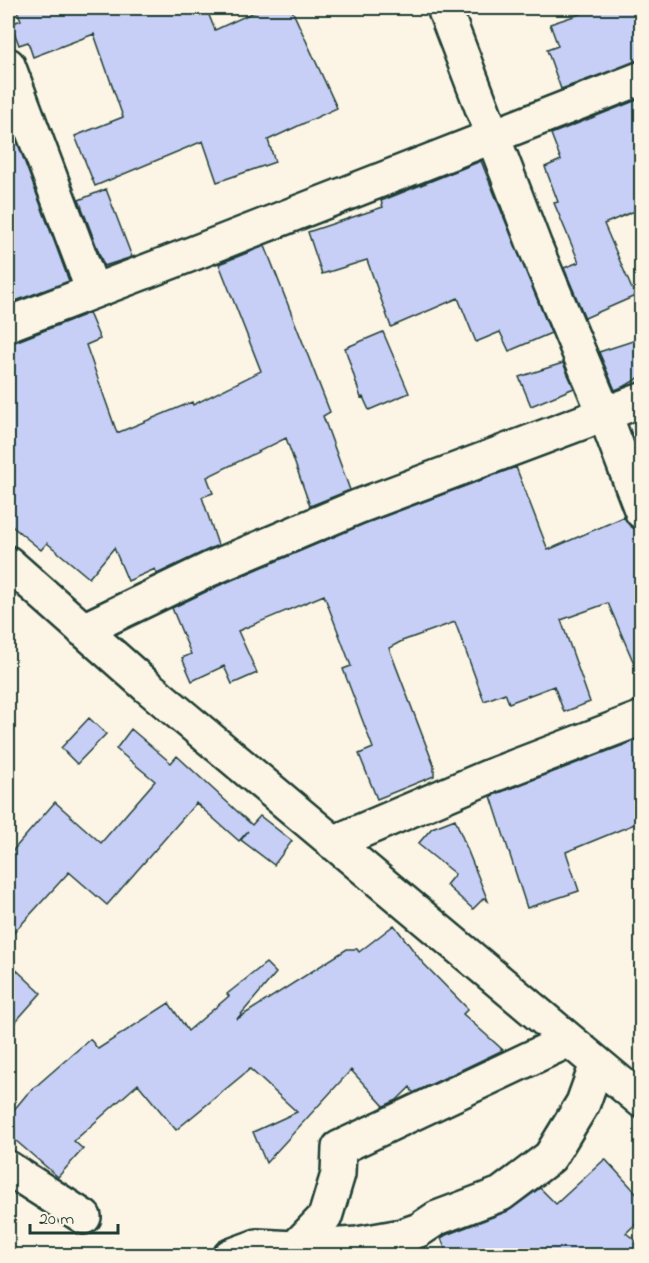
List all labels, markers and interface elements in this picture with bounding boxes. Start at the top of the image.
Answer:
scale bar [30,1197,118,1235]
text: 20 m [39,1207,74,1233]

